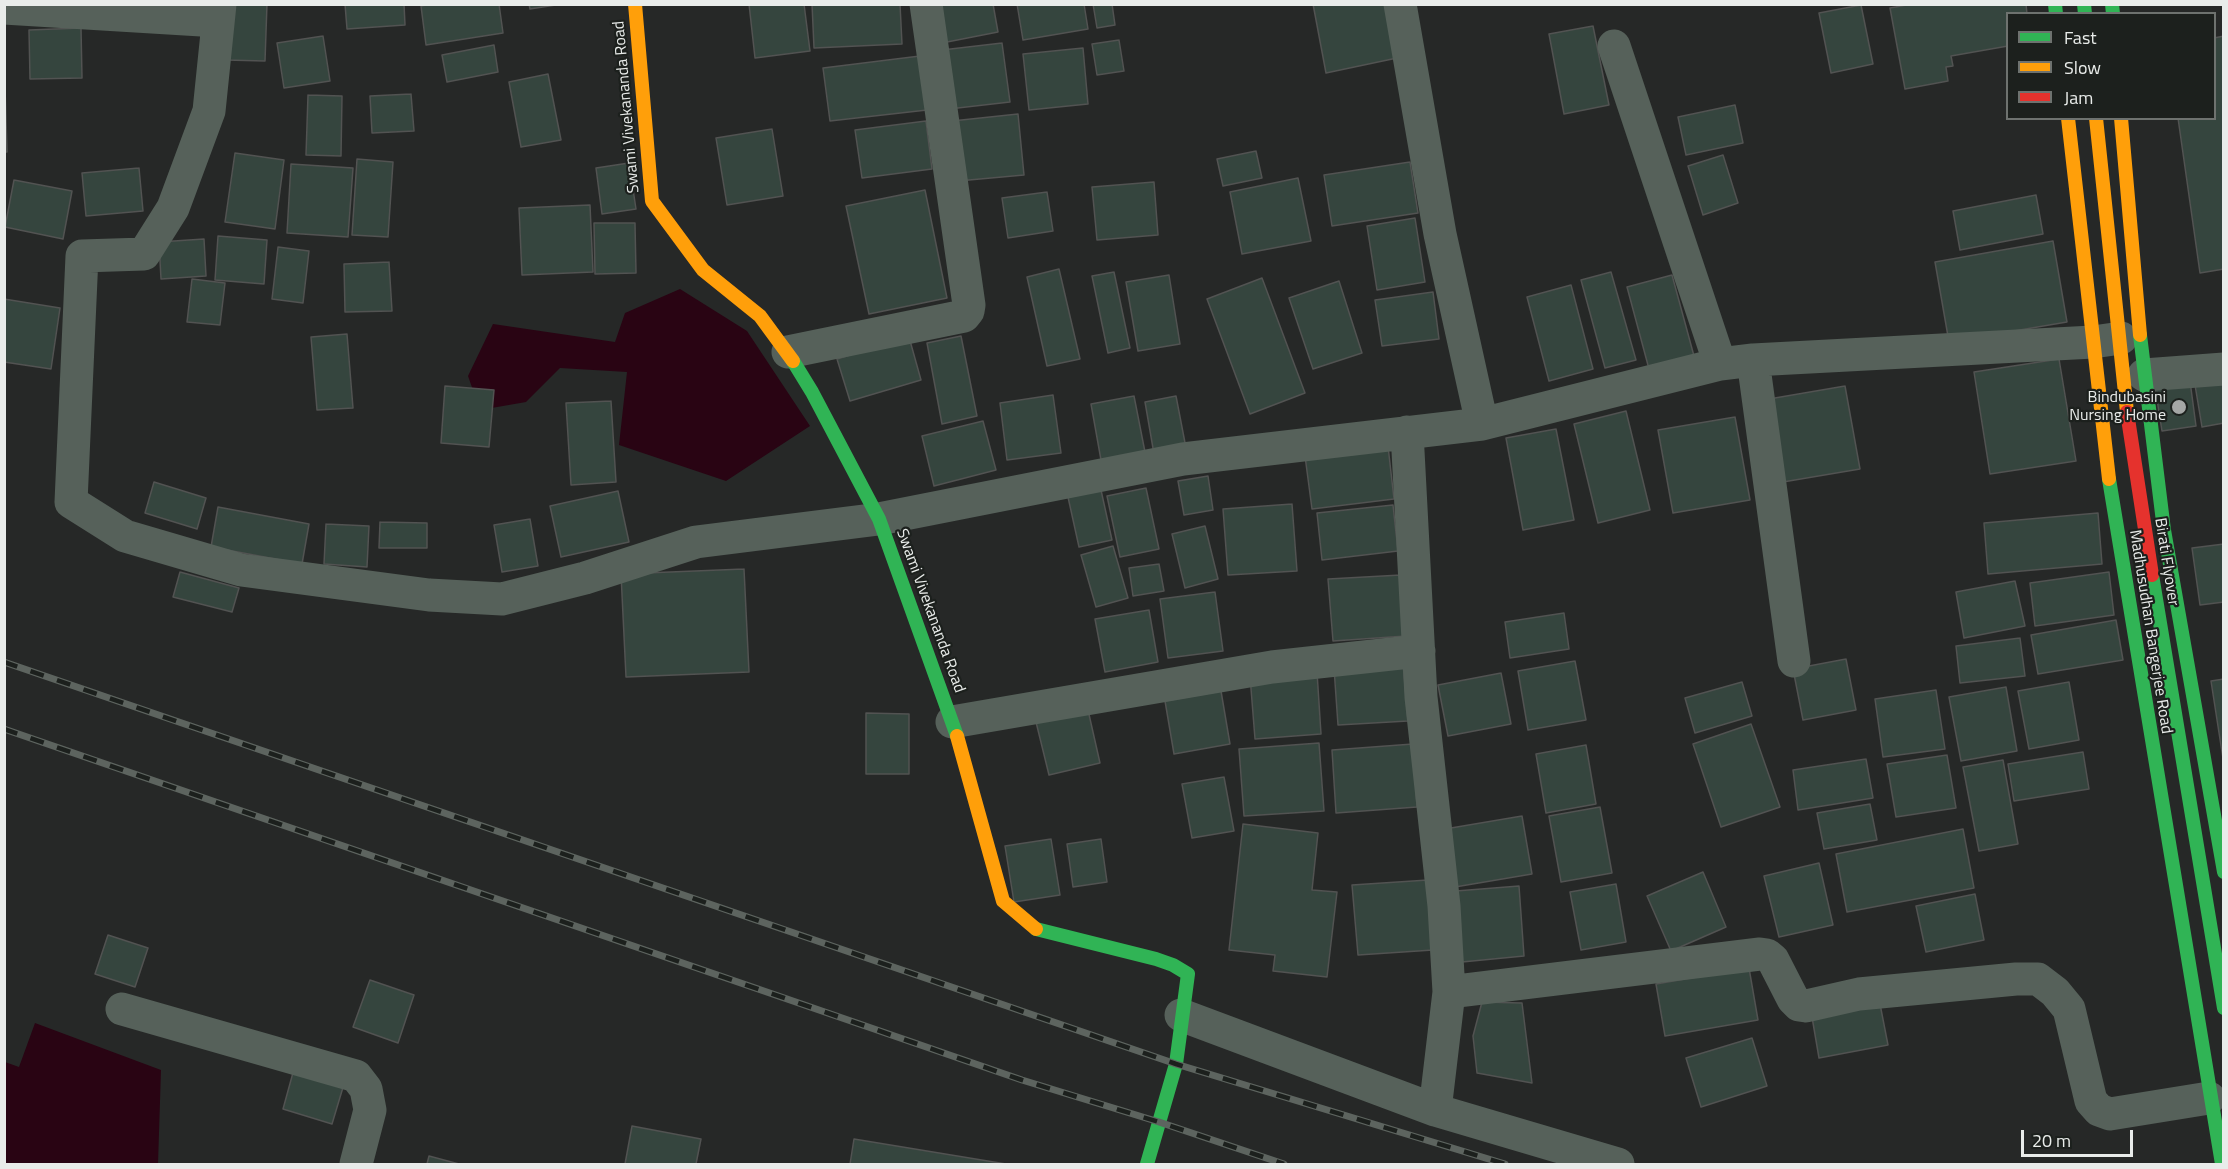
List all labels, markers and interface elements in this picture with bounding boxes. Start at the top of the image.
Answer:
legend [2006,12,2216,120]
street label: Swami Vivekananda Road [610,20,644,194]
text: Fast [2064,24,2097,51]
text: Slow [2064,54,2101,81]
text: Jam [2064,84,2093,111]
place label: Bindubasini Nursing Home [2069,388,2166,426]
marker: Bindubasini Nursing Home [2170,398,2188,416]
street label: Birati Flyover [2150,517,2182,607]
street label: Swami Vivekananda Road [891,526,969,696]
street label: Madhusudhan Bangerjee Road [2124,529,2176,735]
scale bar [2024,1118,2136,1156]
text: 20 m [2032,1127,2071,1154]

